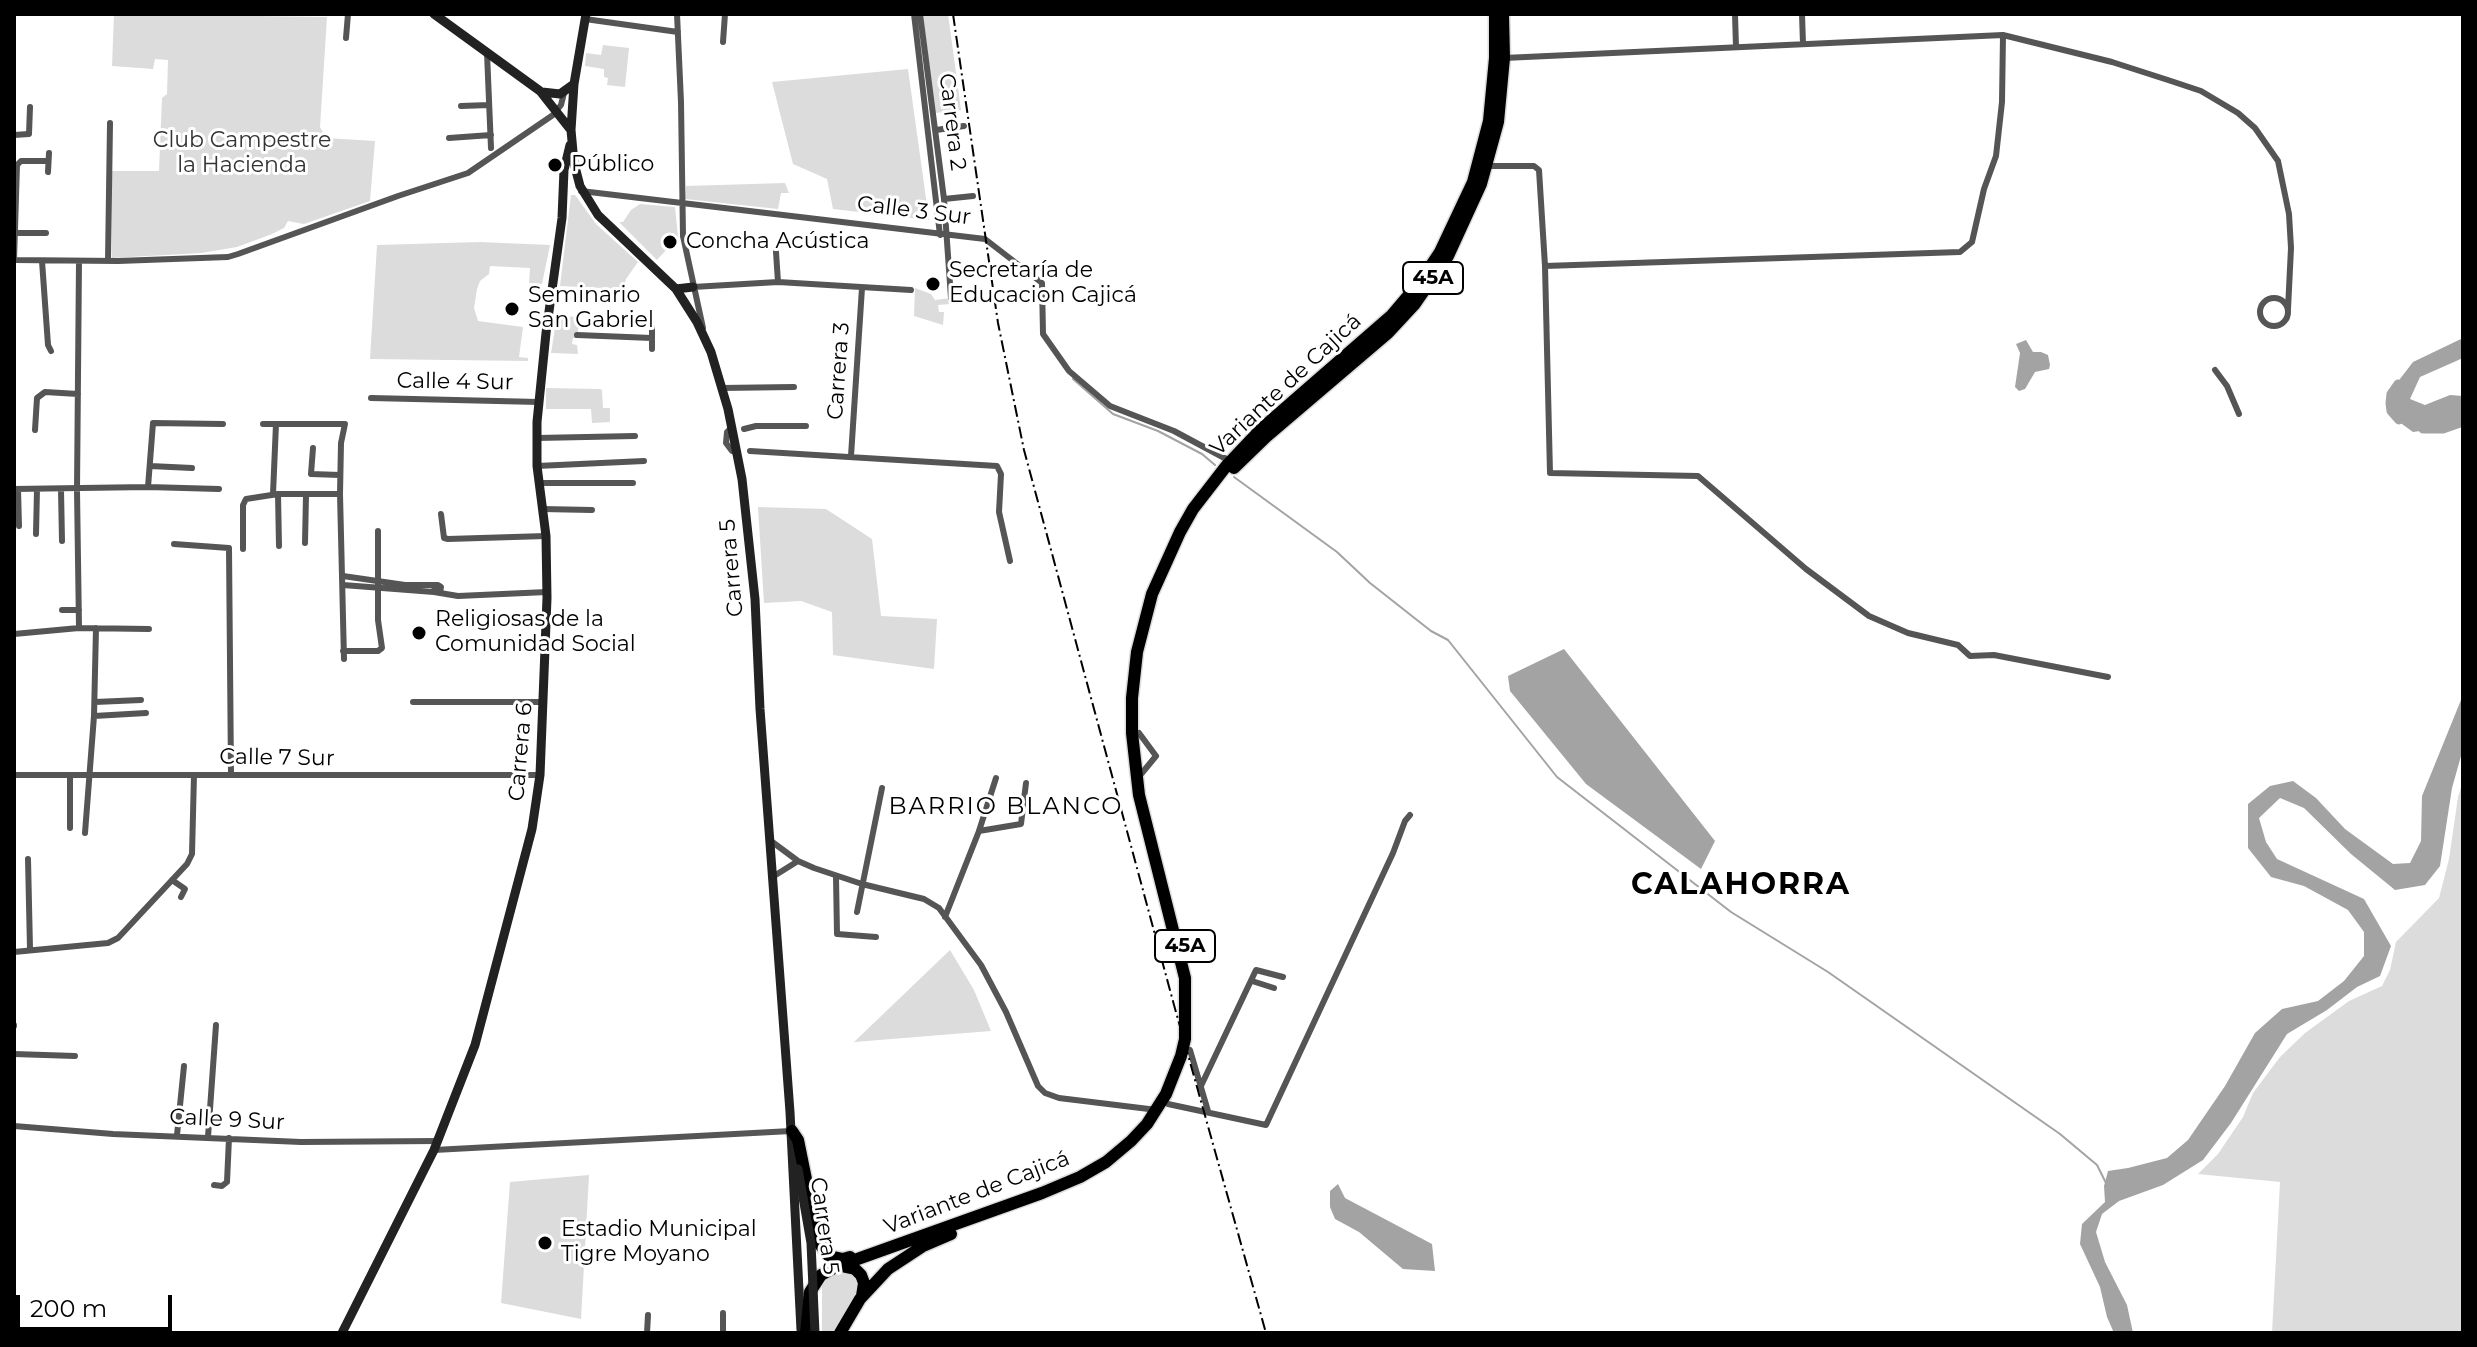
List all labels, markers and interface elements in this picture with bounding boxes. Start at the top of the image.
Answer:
street label: Carrera 2 [933,72,971,172]
park label: Club Campestre la Hacienda [153,128,331,180]
place label: Público [571,152,654,178]
marker: Público [546,156,564,174]
street label: Calle 3 Sur [856,191,972,231]
place label: Concha Acústica [686,229,869,255]
marker: Concha Acústica [661,233,679,251]
place label: Secretaría de Educacion Cajicá [949,258,1137,310]
road number: 45A [1403,262,1463,294]
marker: Secretaría de Educacion Cajicá [924,275,942,293]
place label: Seminario San Gabriel [528,283,654,334]
marker: Seminario San Gabriel [503,300,521,318]
street label: Variante de Cajicá [1205,308,1367,462]
street label: Carrera 3 [822,321,856,421]
street label: Calle 4 Sur [396,368,514,396]
street label: Carrera 5 [715,518,749,618]
place label: Religiosas de la Comunidad Social [435,607,636,658]
marker: Religiosas de la Comunidad Social [410,624,428,642]
street label: Carrera 6 [504,702,538,802]
street label: Calle 7 Sur [219,744,335,772]
district label: BARRIO BLANCO [889,793,1123,821]
district label: CALAHORRA [1631,867,1851,903]
road number: 45A [1155,930,1215,962]
street label: Calle 9 Sur [169,1104,285,1136]
street label: Variante de Cajicá [880,1145,1074,1241]
street label: Carrera 5 [804,1176,844,1276]
place label: Estadio Municipal Tigre Moyano [561,1217,757,1268]
marker: Estadio Municipal Tigre Moyano [536,1234,554,1252]
scale bar [20,1279,176,1329]
text: 200 m [30,1294,107,1323]

